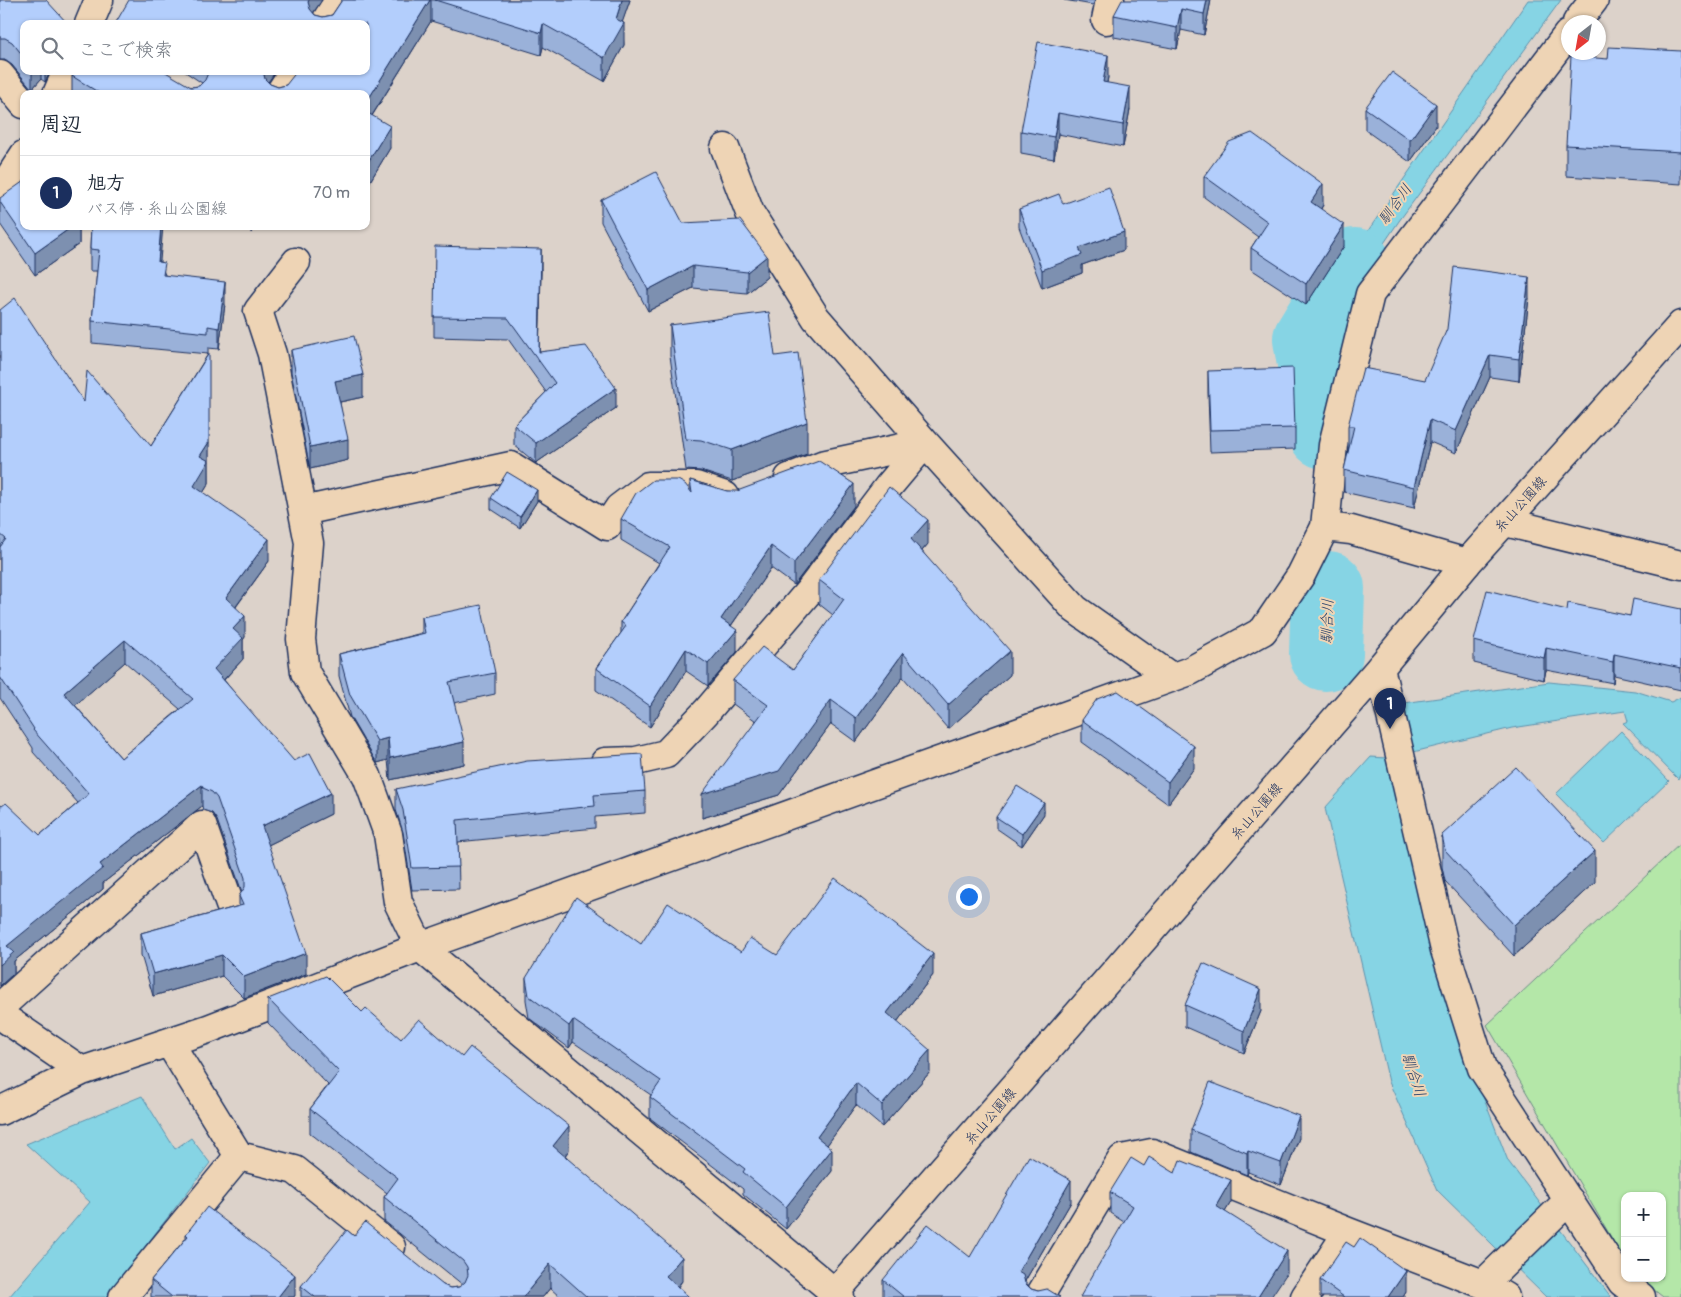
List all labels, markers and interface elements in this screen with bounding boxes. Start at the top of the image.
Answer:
north arrow [1561,15,1606,60]
search box [20,20,370,75]
icon: search [38,34,66,62]
text: ここで検索 [78,38,173,62]
text: 周辺 [40,111,82,138]
text: 旭方 [87,171,125,195]
water label: 馴合川 [1374,181,1416,228]
text: 1 [53,183,59,203]
text: 70 m [313,183,350,203]
text: バス停 · 糸山公園線 [87,199,227,219]
street label: 糸山公園線 [1491,473,1550,536]
water label: 馴合川 [1317,598,1338,644]
pin: 1 [1374,688,1406,729]
street label: 糸山公園線 [1227,779,1286,843]
your location [956,884,982,910]
water label: 馴合川 [1398,1051,1430,1099]
street label: 糸山公園線 [961,1084,1020,1148]
map controls [1621,1192,1666,1282]
button: + [1621,1192,1666,1237]
button: − [1621,1237,1666,1282]

